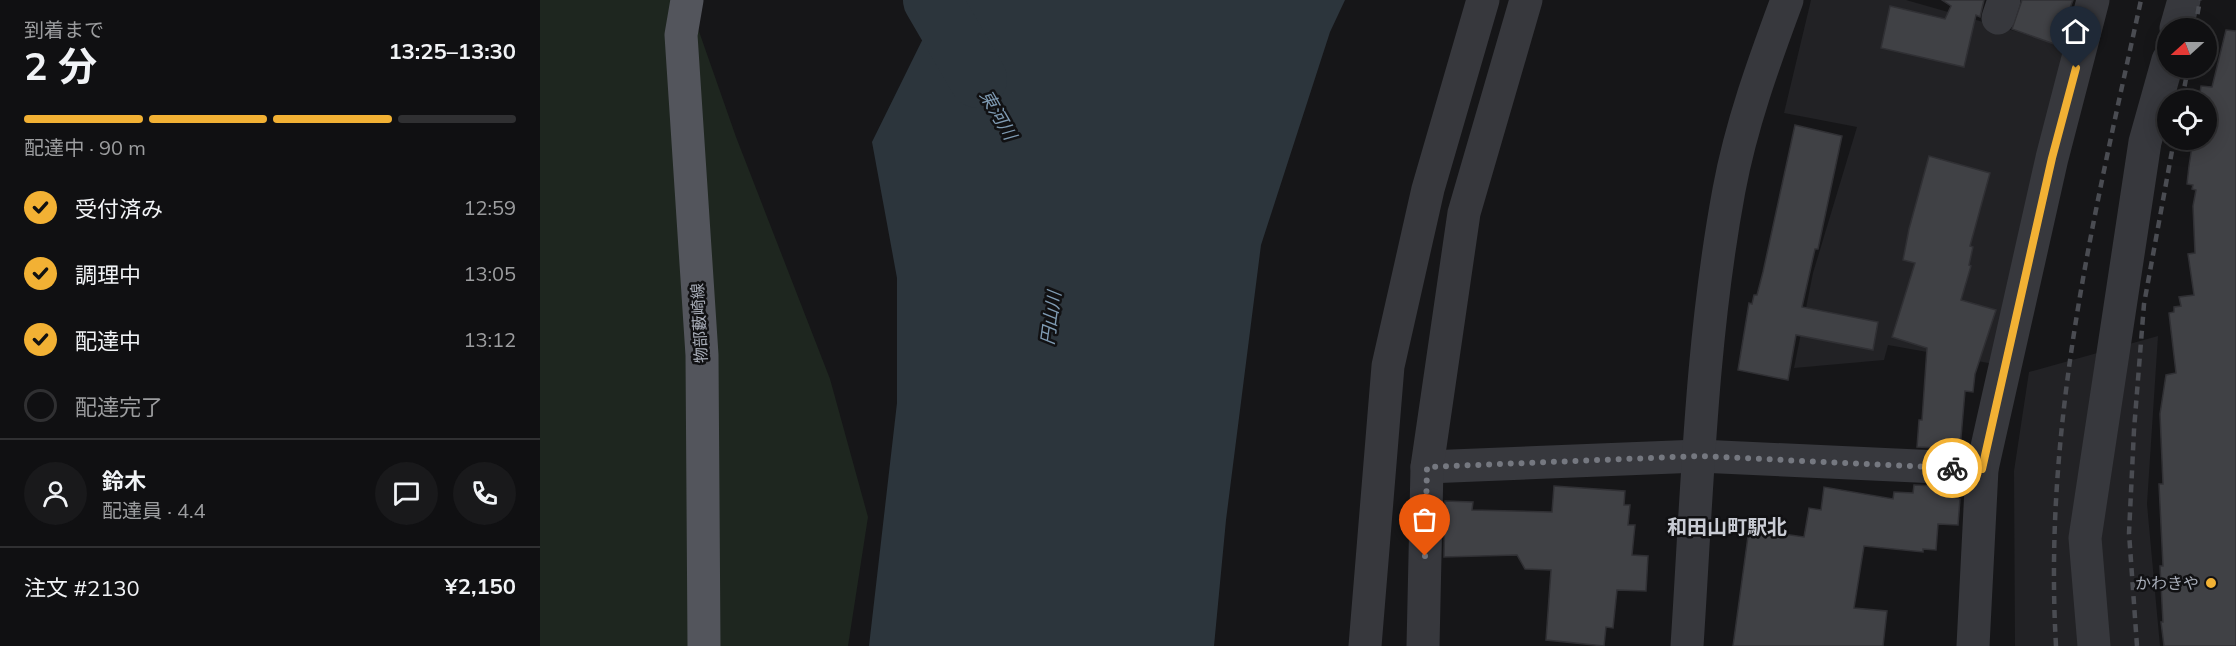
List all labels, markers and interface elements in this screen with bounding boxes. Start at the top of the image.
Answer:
pin [2050,6,2101,68]
icon: home [2059,15,2092,48]
text: 到着まで [24,17,104,42]
north arrow [2157,18,2217,78]
map controls [2157,18,2217,150]
text: 13:25–13:30 [388,37,516,65]
text: 2 分 [24,41,97,90]
water label: 東河川 [975,86,1023,146]
button: locate [2157,90,2217,150]
text: 配達中 · 90 m [24,135,146,160]
icon: check [24,191,57,224]
text: 受付済み [75,195,163,223]
text: 12:59 [463,195,516,220]
icon: check [24,257,57,290]
text: 調理中 [75,261,141,289]
text: 13:05 [463,261,516,286]
street label: 物部藪崎線 [687,283,711,363]
water label: 円山川 [1035,288,1066,346]
icon: check [24,323,57,356]
text: 配達中 [75,327,141,355]
text: 13:12 [463,327,516,352]
text: 配達完了 [75,393,163,421]
courier [1922,438,1982,498]
icon: bike [1936,452,1969,485]
button: person [24,462,87,525]
button: chat [375,462,438,525]
button: phone [453,462,516,525]
text: 鈴木 [102,467,146,495]
pin [1399,494,1450,556]
text: 配達員 · 4.4 [102,498,206,523]
icon: bag [1408,503,1441,536]
district label: 和田山町駅北 [1667,514,1787,539]
text: ¥2,150 [445,572,516,600]
place label: かわきや [2135,573,2199,593]
text: 注文 #2130 [24,574,140,602]
marker: かわきや [2204,576,2218,590]

